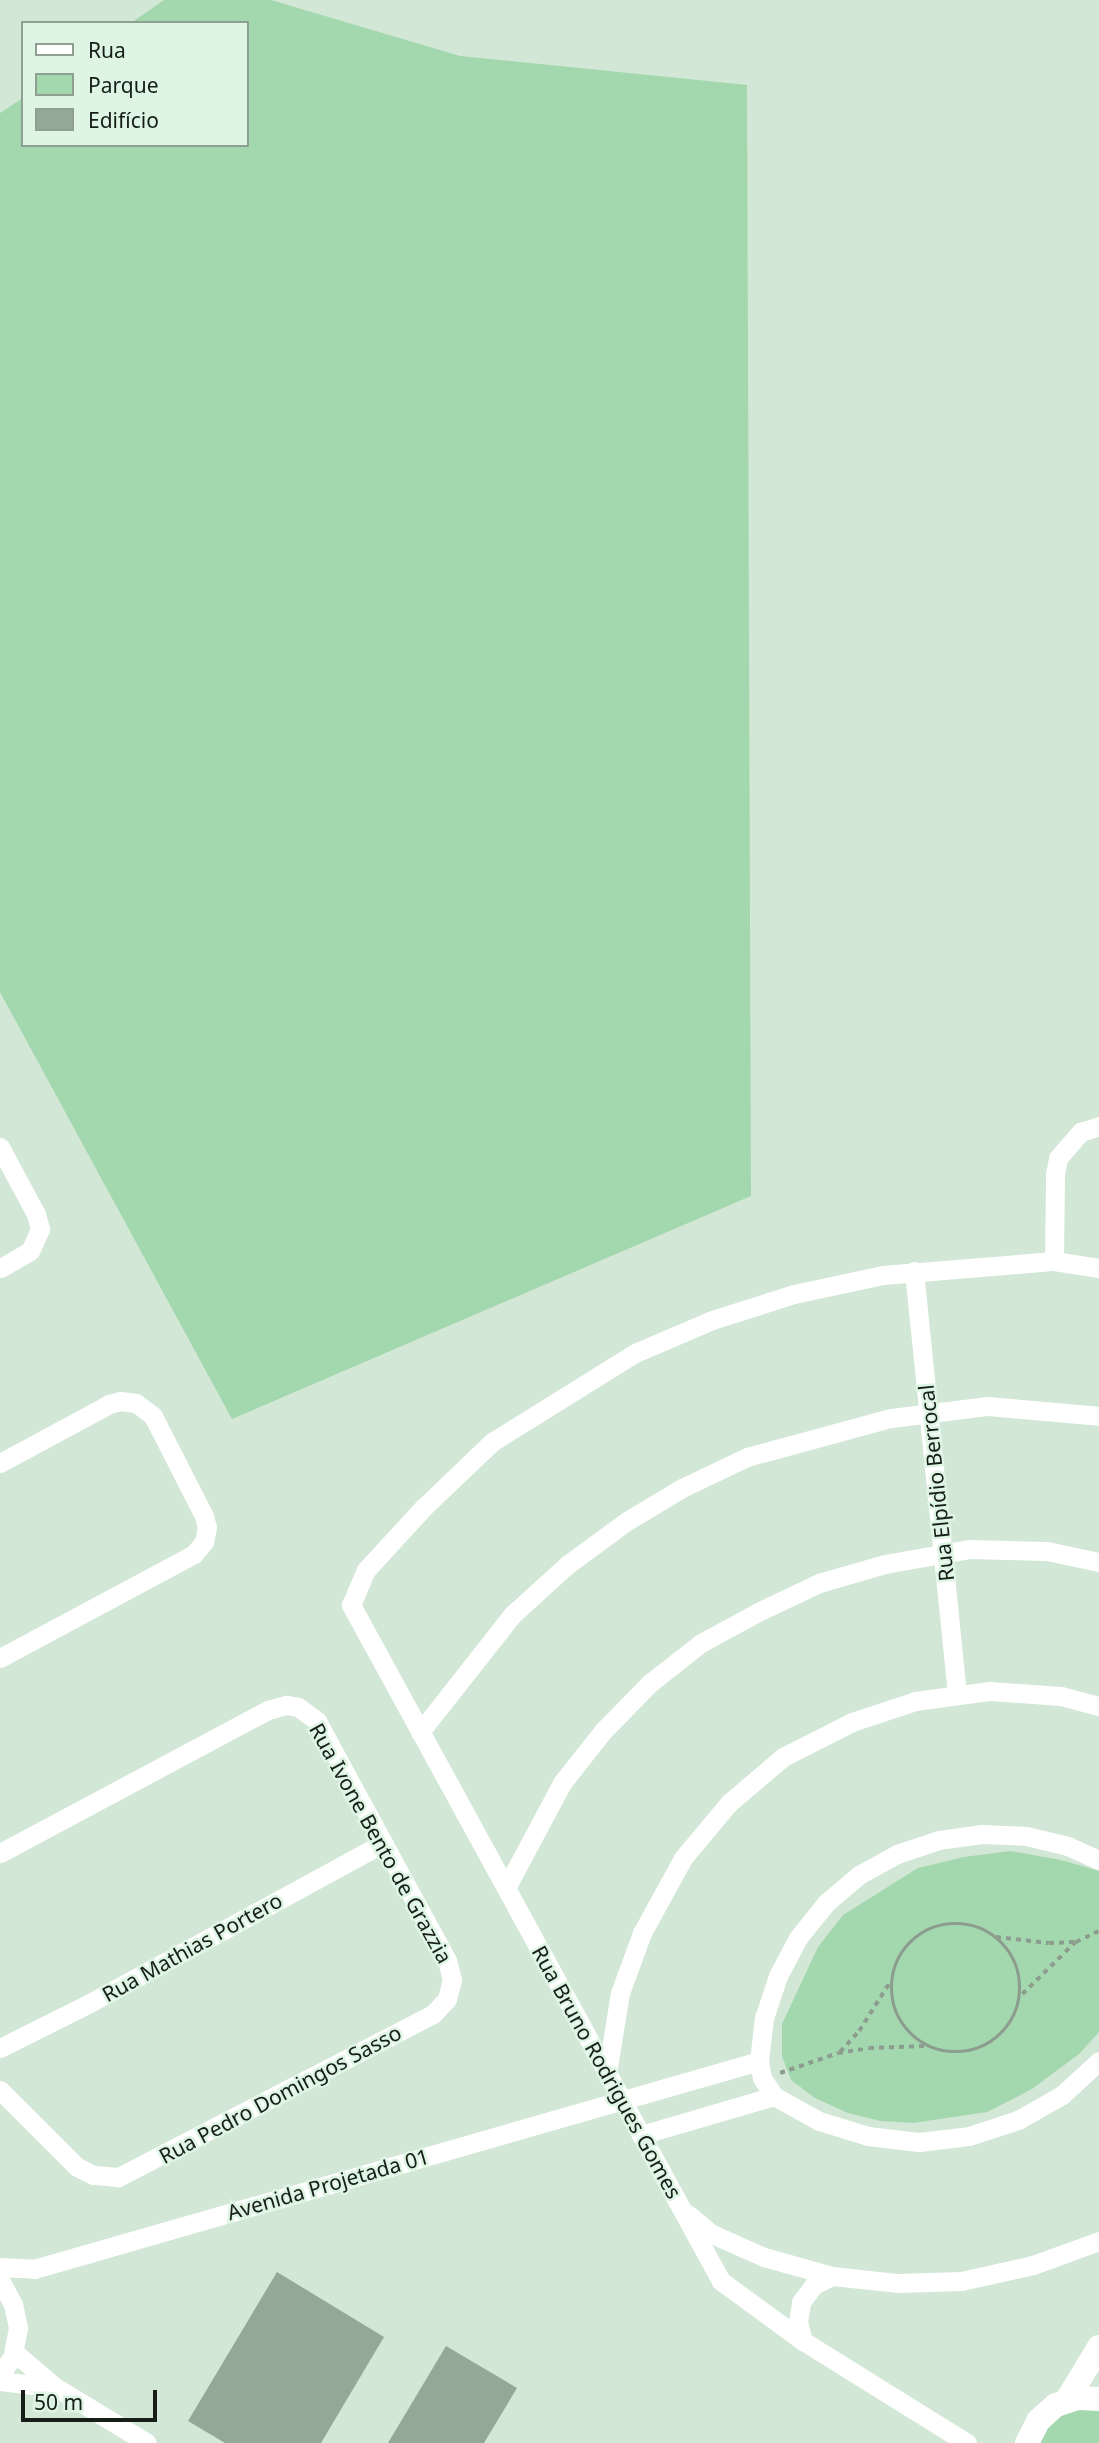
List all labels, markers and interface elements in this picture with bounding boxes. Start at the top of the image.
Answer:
legend [21,21,248,147]
text: Rua [88,36,126,64]
text: Parque [88,71,158,99]
text: Edifício [88,106,159,134]
street label: Rua Elpídio Berrocal [913,1383,959,1583]
street label: Rua Ivone Bento de Grazzia [304,1718,458,1968]
street label: Rua Mathias Portero [98,1887,286,2007]
street label: Rua Bruno Rodrigues Gomes [527,1941,687,2203]
street label: Rua Pedro Domingos Sasso [155,2019,405,2169]
street label: Avenida Projetada 01 [224,2143,432,2225]
scale bar [24,2376,161,2420]
text: 50 m [34,2388,83,2416]

